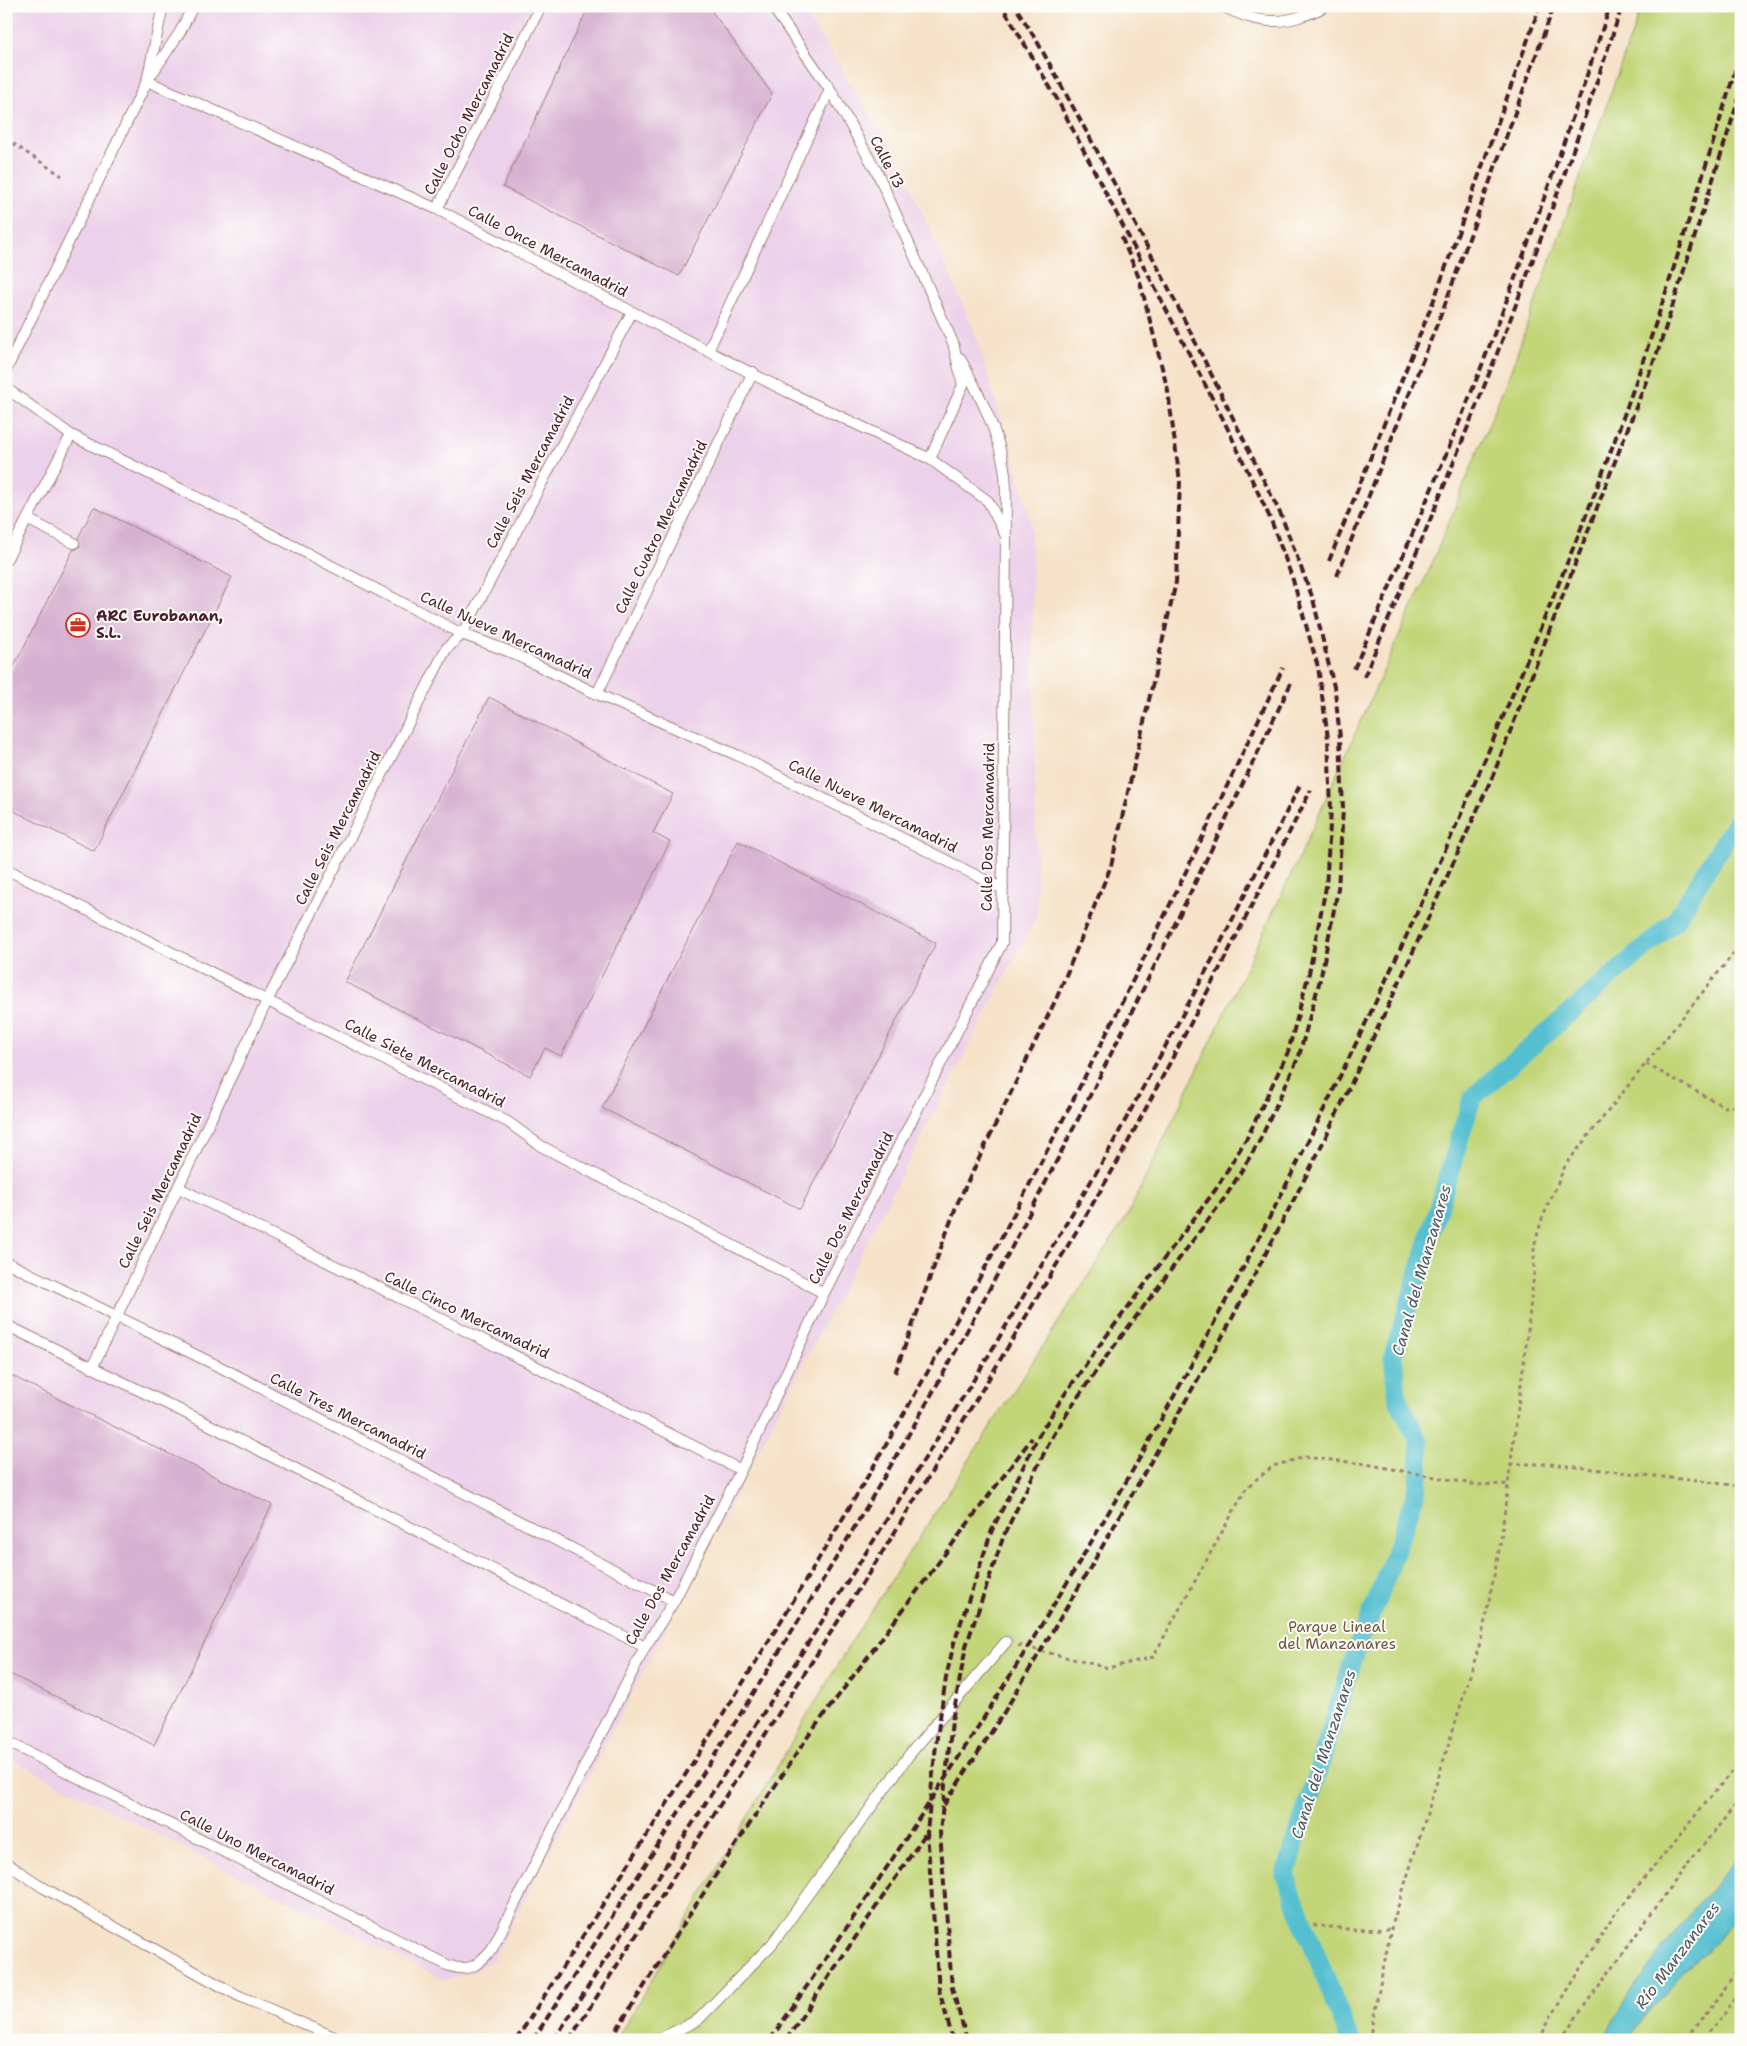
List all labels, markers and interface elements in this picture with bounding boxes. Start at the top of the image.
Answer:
street label: Calle Ocho Mercamadrid [419,29,519,198]
street label: Calle 13 [865,132,909,192]
street label: Calle Once Mercamadrid [465,200,632,302]
street label: Calle Seis Mercamadrid [481,392,579,552]
street label: Calle Cuatro Mercamadrid [610,436,712,617]
street label: Calle Nueve Mercamadrid [417,586,595,684]
place label: ARC Eurobanan, S.L. [96,606,223,643]
office icon: ARC Eurobanan, S.L. [65,612,91,638]
street label: Calle Dos Mercamadrid [977,742,999,912]
street label: Calle Seis Mercamadrid [290,747,386,909]
street label: Calle Nueve Mercamadrid [785,755,961,858]
street label: Calle Siete Mercamadrid [341,1014,509,1113]
street label: Calle Seis Mercamadrid [114,1110,207,1272]
street label: Calle Dos Mercamadrid [804,1128,898,1288]
water label: Canal del Manzanares [1387,1182,1456,1358]
street label: Calle Cinco Mercamadrid [381,1266,553,1364]
street label: Calle Tres Mercamadrid [267,1368,430,1464]
street label: Calle Dos Mercamadrid [620,1491,720,1649]
park label: Parque Lineal del Manzanares [1278,1617,1396,1654]
water label: Canal del Manzanares [1286,1667,1361,1842]
street label: Calle Uno Mercamadrid [176,1804,338,1900]
water label: Río Manzanares [1630,1898,1725,2013]

